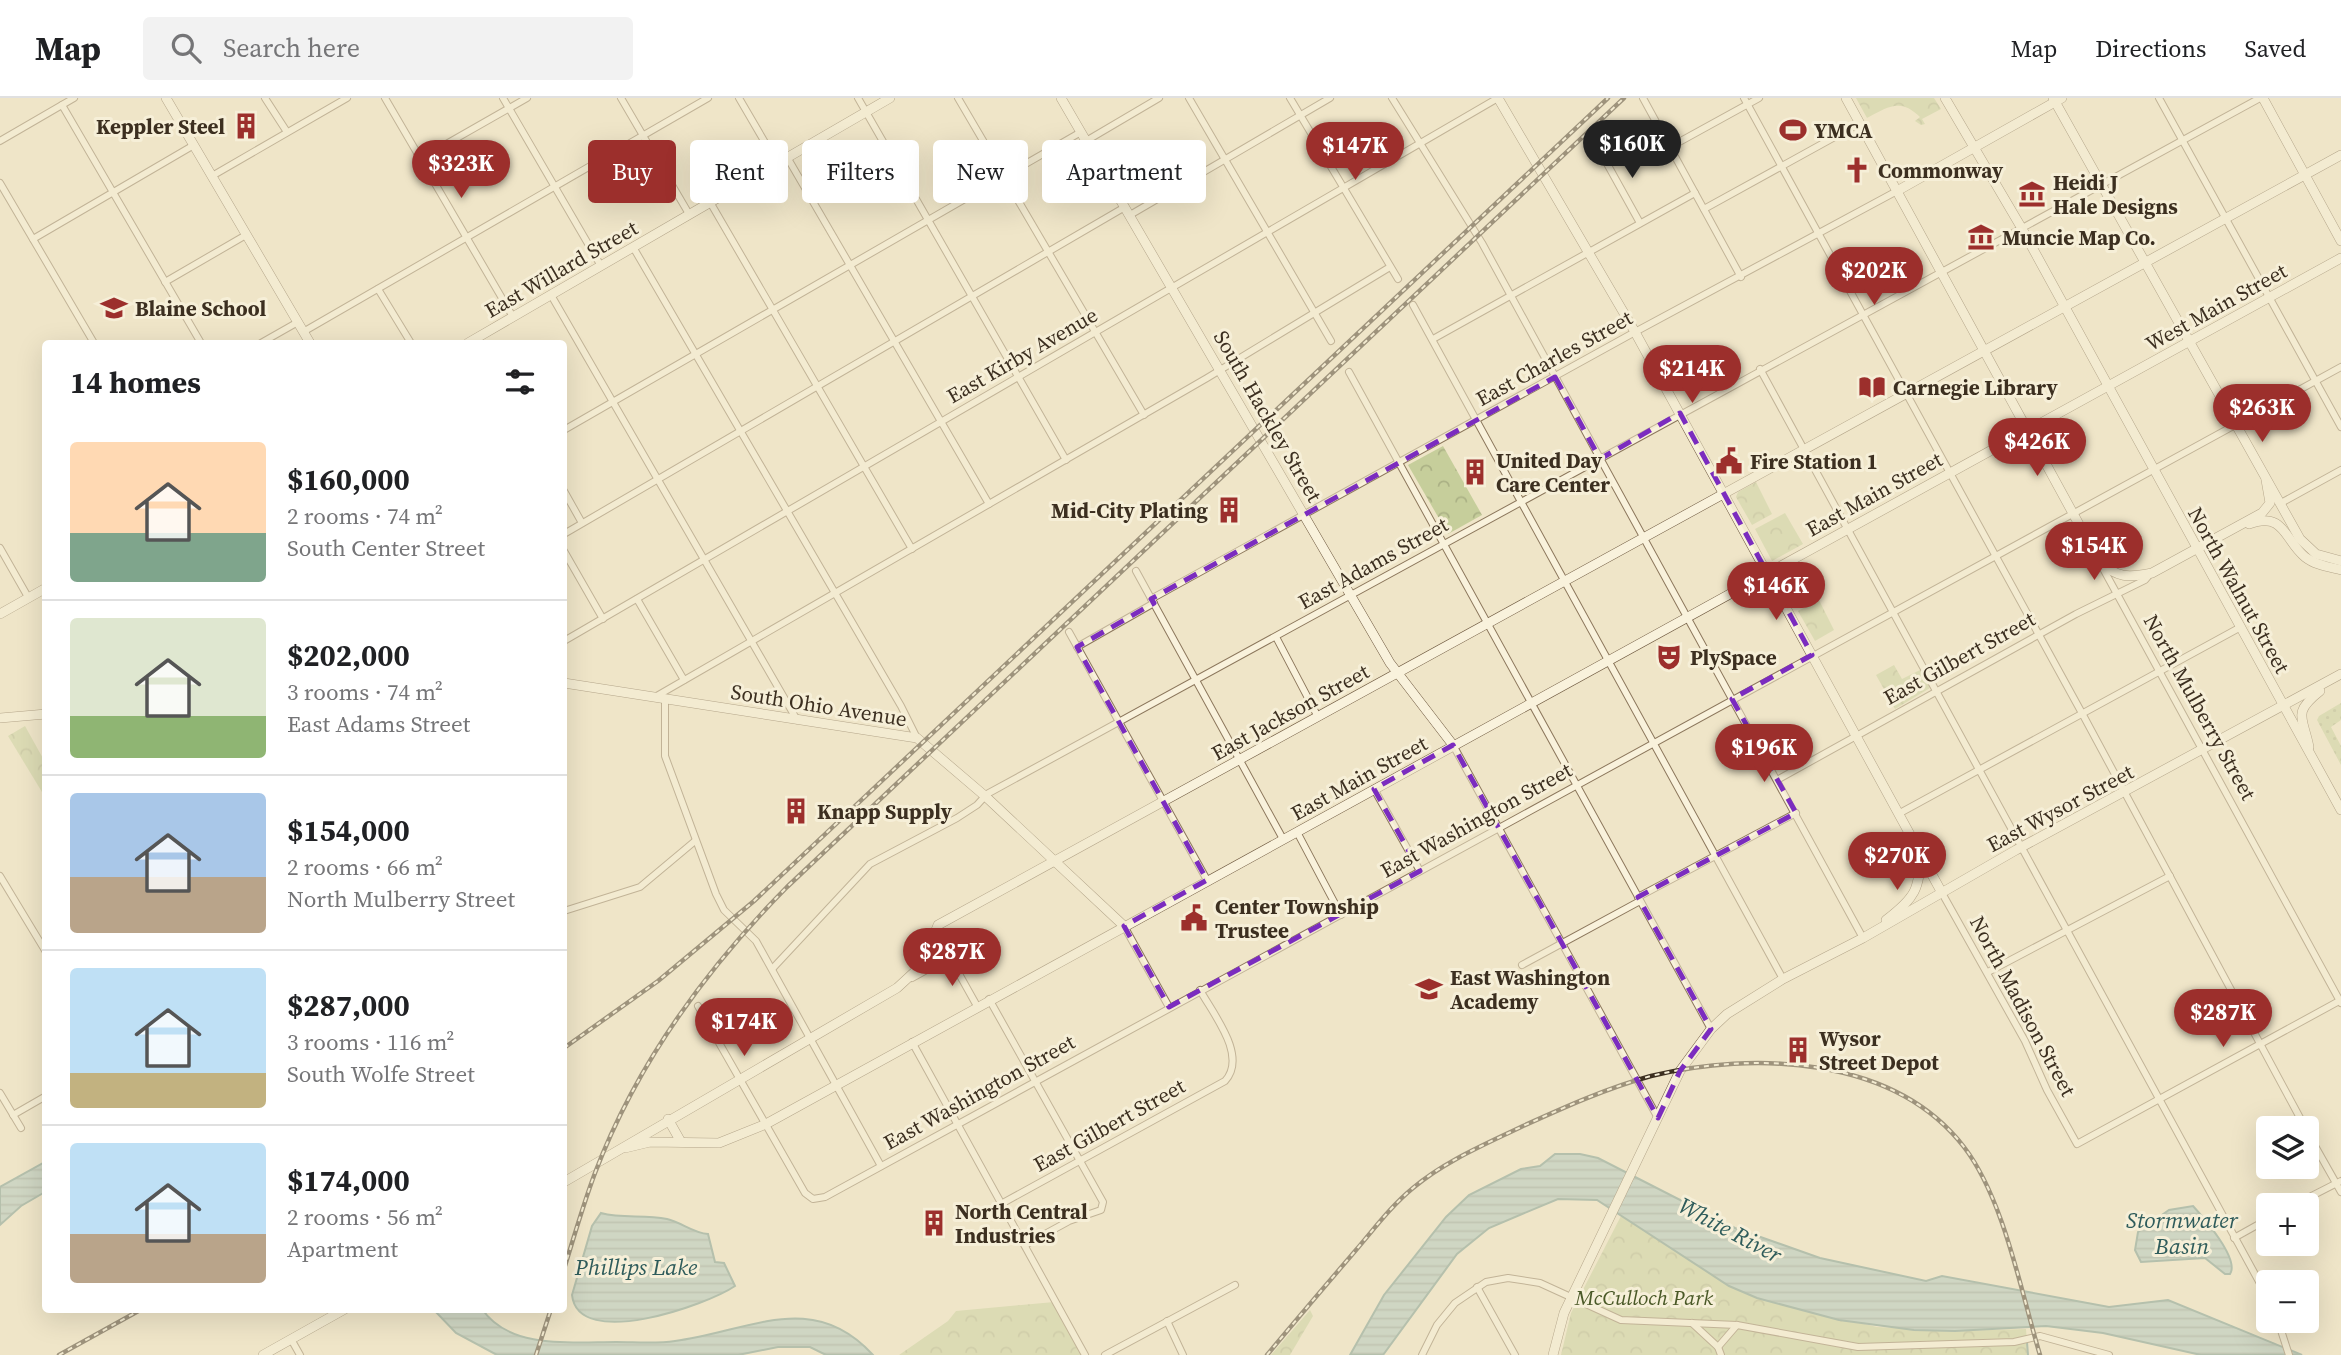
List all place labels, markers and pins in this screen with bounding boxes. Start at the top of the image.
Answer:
building icon: Keppler Steel [231,111,261,141]
place label: Keppler Steel [96,112,225,141]
sports icon: YMCA [1778,115,1808,145]
place label: YMCA [1814,116,1873,145]
pin: $160K [1583,120,1681,180]
pin: $147K [1306,122,1404,182]
pin: $323K [412,140,510,200]
church icon: Commonway [1842,155,1872,185]
place label: Commonway [1878,156,2004,185]
place label: Heidi J Hale Designs [2053,168,2178,221]
museum icon: Heidi J Hale Designs [2017,179,2047,209]
museum icon: Muncie Map Co. [1966,222,1996,252]
place label: Muncie Map Co. [2002,223,2156,252]
pin: $202K [1825,248,1923,307]
school or university icon: Blaine School [99,293,129,323]
place label: Blaine School [135,294,267,323]
pin: $214K [1643,345,1741,405]
library icon: Carnegie Library [1857,372,1887,402]
place label: Carnegie Library [1893,373,2058,402]
pin: $263K [2213,384,2311,444]
pin: $426K [1988,418,2086,478]
place label: United Day Care Center [1496,446,1610,499]
public building icon: Fire Station 1 [1714,446,1744,476]
place label: Fire Station 1 [1750,447,1878,476]
building icon: United Day Care Center [1460,457,1490,487]
building icon: Mid-City Plating [1214,495,1244,525]
place label: Mid-City Plating [1051,496,1209,525]
pin: $154K [2045,522,2143,582]
pin: $146K [1727,562,1825,622]
theatre icon: PlySpace [1654,642,1684,672]
place label: PlySpace [1690,643,1777,672]
pin: $196K [1715,724,1813,784]
building icon: Knapp Supply [781,796,811,826]
place label: Knapp Supply [817,797,953,826]
pin: $270K [1848,832,1946,892]
place label: Center Township Trustee [1215,892,1379,945]
public building icon: Center Township Trustee [1179,903,1209,933]
pin: $287K [903,928,1001,988]
place label: East Washington Academy [1450,963,1610,1016]
school or university icon: East Washington Academy [1414,974,1444,1004]
pin: $287K [2174,990,2272,1049]
pin: $174K [695,998,793,1058]
place label: Wysor Street Depot [1819,1024,1939,1077]
building icon: Wysor Street Depot [1783,1035,1813,1065]
place label: North Central Industries [955,1197,1088,1250]
building icon: North Central Industries [919,1208,949,1238]

